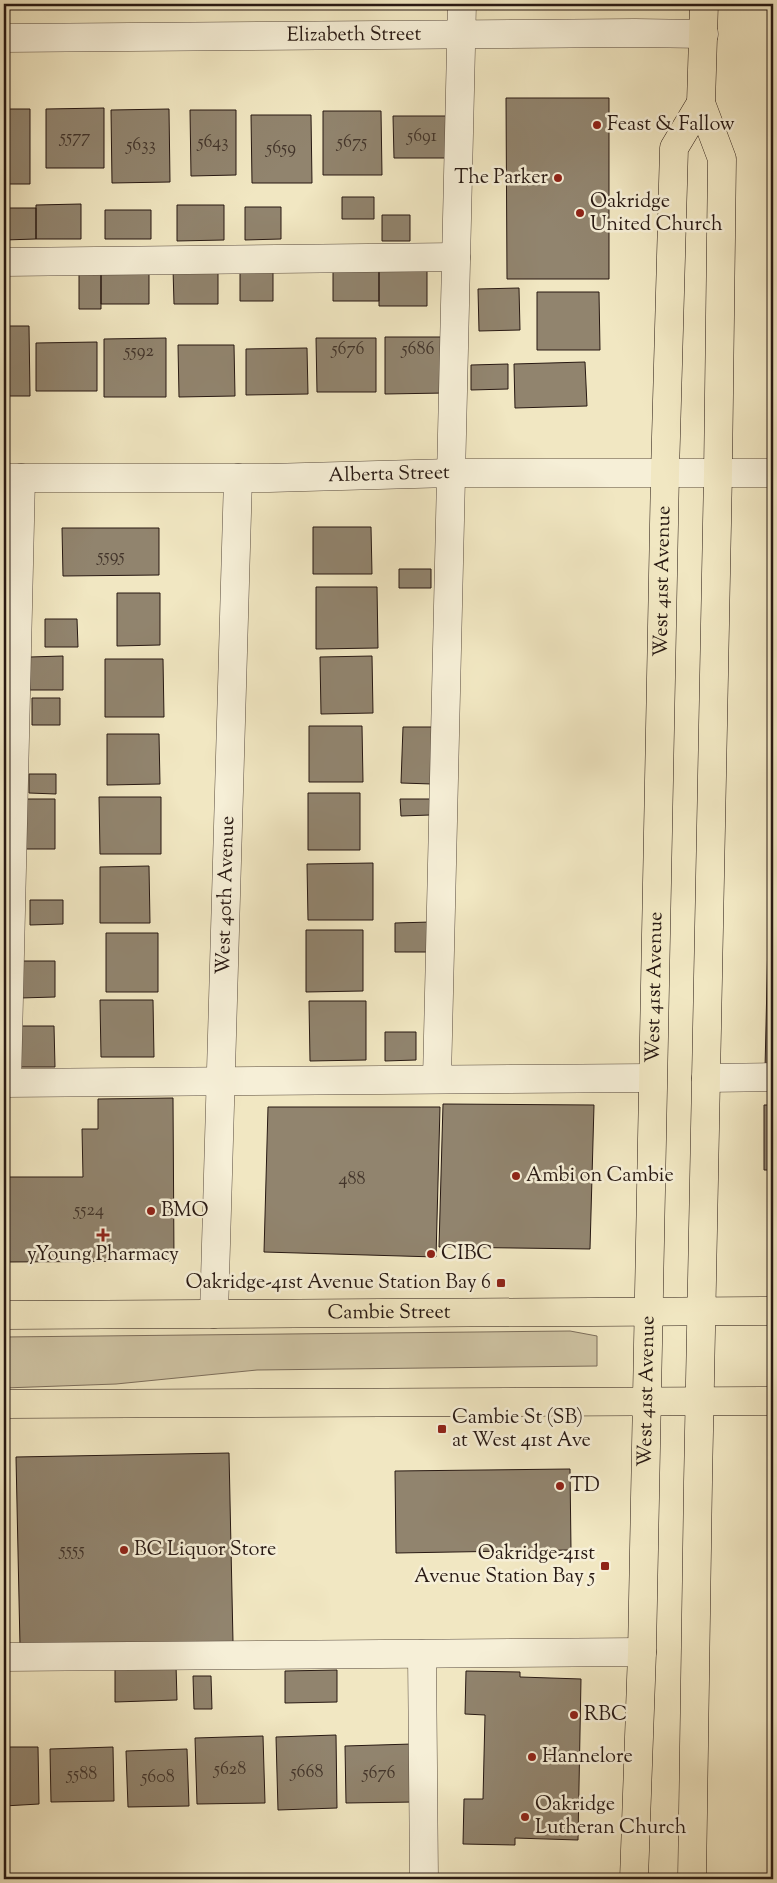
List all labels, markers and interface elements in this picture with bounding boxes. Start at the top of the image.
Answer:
street label: Elizabeth Street [287,20,422,50]
place label: Feast & Fallow [607,111,735,140]
marker: Feast & Fallow [591,119,603,131]
house number: 5691 [406,124,437,150]
house number: 5577 [59,125,90,151]
house number: 5643 [196,130,229,156]
house number: 5675 [336,130,367,156]
house number: 5633 [125,133,156,159]
house number: 5659 [265,136,296,162]
place label: The Parker [454,164,548,193]
marker: The Parker [552,172,564,184]
place label: Oakridge United Church [590,188,723,240]
marker: Oakridge United Church [574,207,586,219]
house number: 5676 [330,337,365,363]
house number: 5686 [400,337,435,363]
house number: 5592 [123,339,154,365]
street label: Alberta Street [328,459,450,491]
street label: West 41st Avenue [647,505,679,657]
house number: 5595 [96,544,125,570]
street label: West 40th Avenue [209,815,243,975]
street label: West 41st Avenue [639,911,671,1063]
place label: Ambi on Cambie [526,1162,674,1191]
house number: 488 [338,1167,366,1193]
marker: Ambi on Cambie [510,1170,522,1182]
place label: BMO [161,1197,208,1226]
house number: 5524 [73,1198,104,1224]
marker: BMO [145,1205,157,1217]
marker: yYoung Pharmacy [97,1229,109,1241]
place label: CIBC [441,1240,492,1269]
place label: yYoung Pharmacy [27,1241,179,1270]
marker: CIBC [425,1248,437,1260]
place label: Oakridge-41st Avenue Station Bay 6 [185,1269,491,1298]
marker: Oakridge-41st Avenue Station Bay 6 [495,1277,507,1289]
street label: Cambie Street [327,1298,451,1328]
street label: West 41st Avenue [631,1315,663,1467]
place label: Cambie St (SB) at West 41st Ave [452,1404,591,1456]
marker: Cambie St (SB) at West 41st Ave [436,1423,448,1435]
place label: TD [570,1472,600,1501]
marker: TD [554,1480,566,1492]
place label: BC Liquor Store [134,1536,276,1565]
house number: 5555 [58,1538,85,1564]
place label: Oakridge-41st Avenue Station Bay 5 [414,1540,595,1592]
marker: BC Liquor Store [118,1544,130,1556]
marker: Oakridge-41st Avenue Station Bay 5 [599,1560,611,1572]
place label: RBC [584,1701,627,1730]
marker: RBC [568,1709,580,1721]
place label: Hannelore [542,1743,633,1772]
marker: Hannelore [526,1751,538,1763]
house number: 5628 [213,1757,246,1783]
house number: 5668 [289,1760,324,1786]
house number: 5676 [361,1761,396,1787]
house number: 5588 [66,1762,97,1788]
house number: 5608 [140,1765,175,1791]
place label: Oakridge Lutheran Church [535,1791,687,1843]
marker: Oakridge Lutheran Church [519,1811,531,1823]

